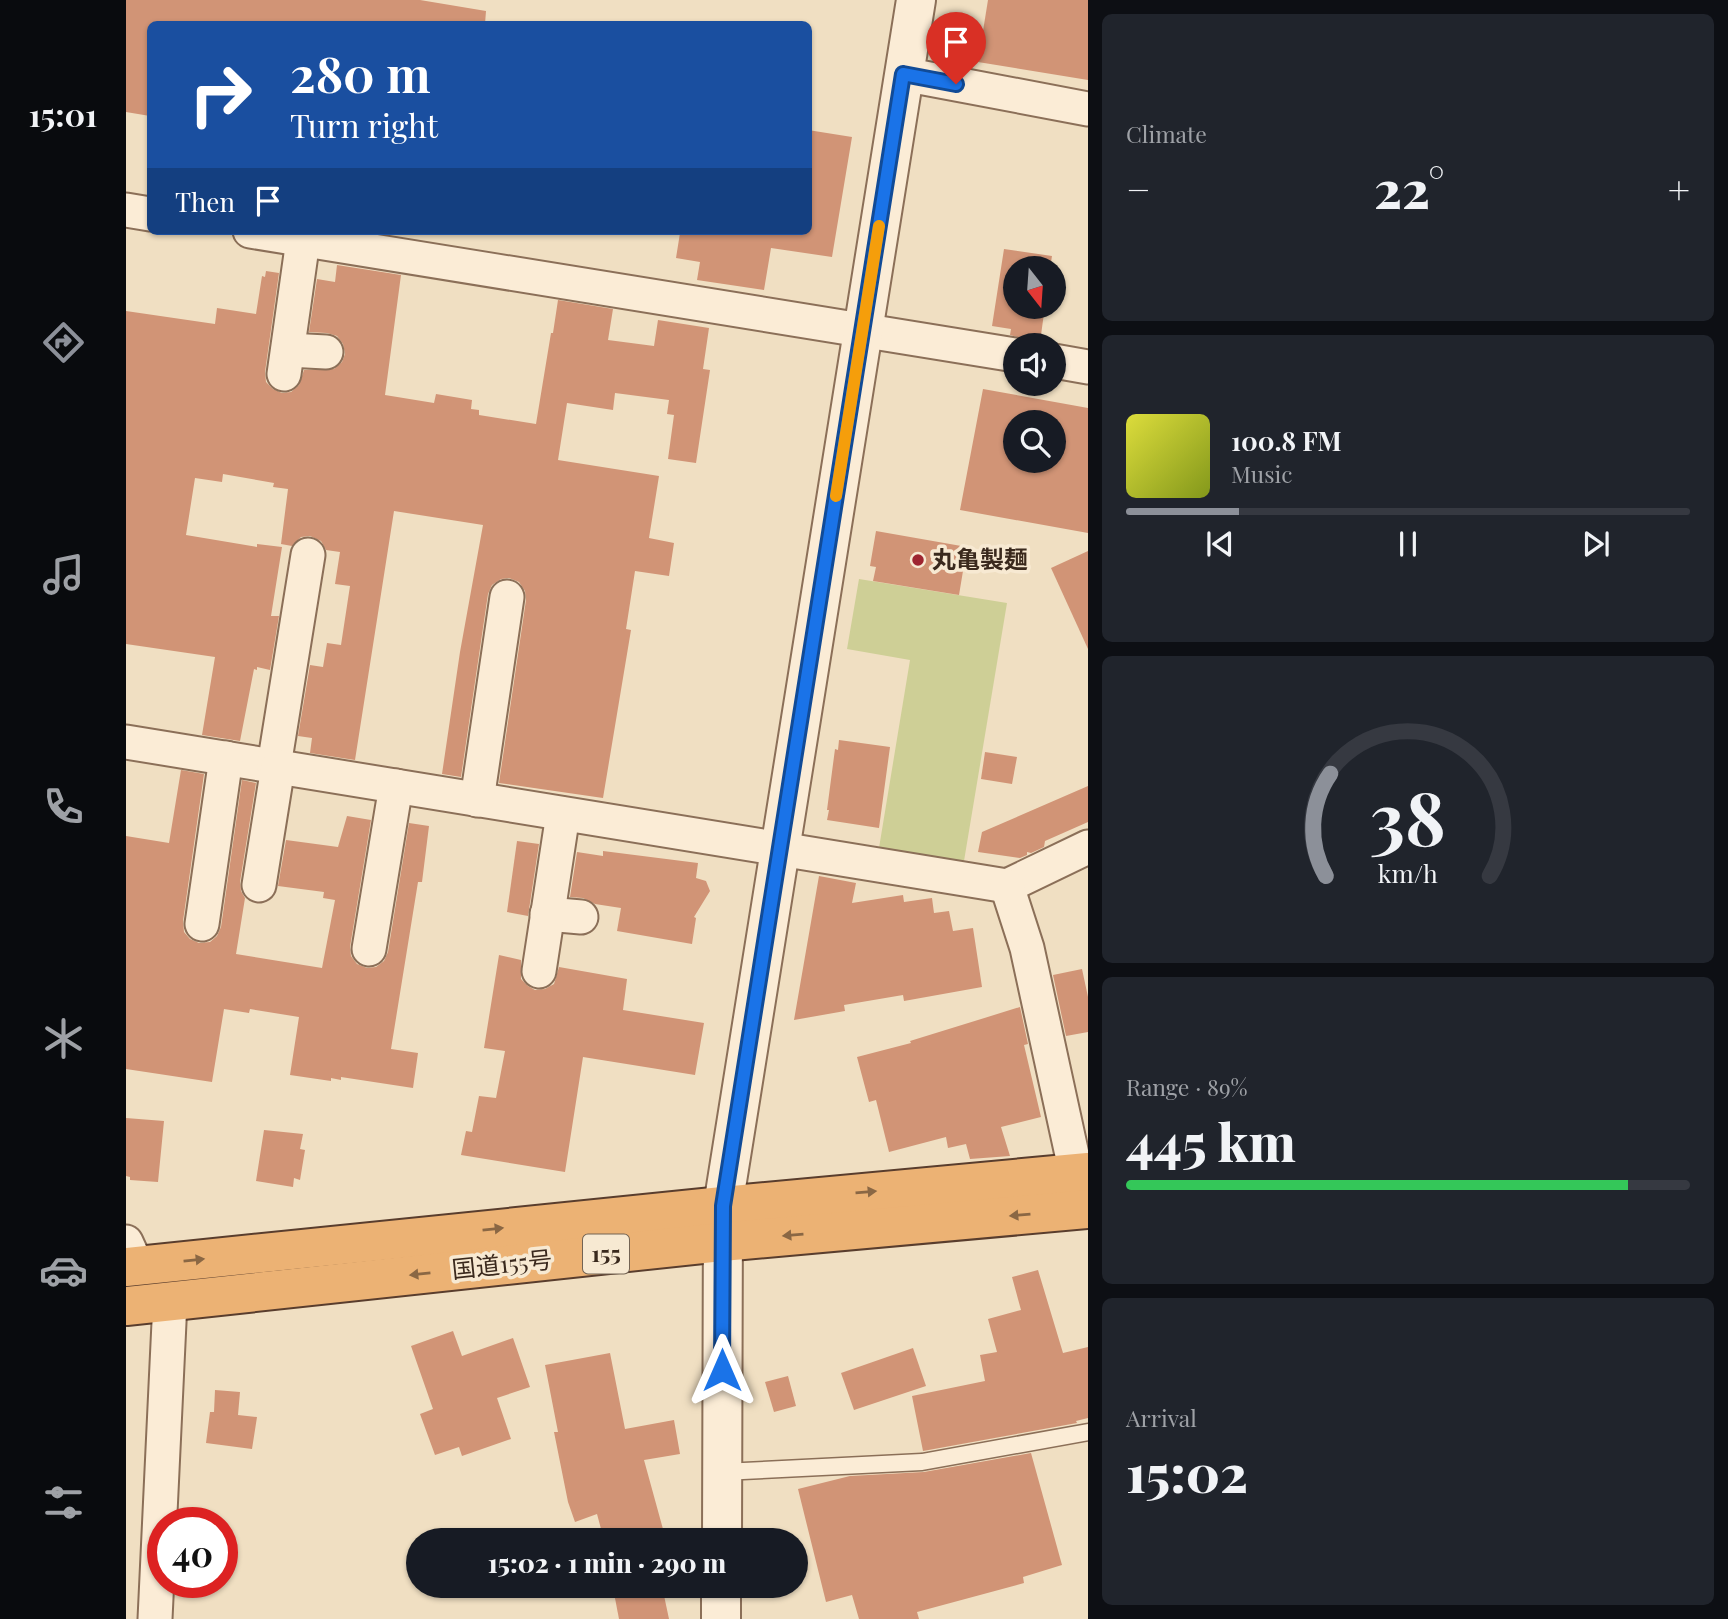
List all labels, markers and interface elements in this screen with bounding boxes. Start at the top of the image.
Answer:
pin [926,12.0,986,84]
icon: arrive [937,23,975,61]
text: 280 m [290,40,430,105]
icon: right [175,49,266,140]
text: 15:01 [29,92,97,135]
text: Turn right [290,103,438,146]
text: Climate [1126,118,1207,149]
text: 22° [1374,153,1444,222]
text: − [1126,163,1151,214]
text: + [1668,163,1690,214]
icon: arrive [249,182,287,220]
text: Then [175,184,235,219]
north arrow [1003,256,1066,318]
map controls [1003,256,1066,473]
icon: directions [39,318,88,367]
button: sound [1003,333,1066,396]
button: search [1003,410,1066,473]
text: 100.8 FM [1231,423,1342,458]
text: Music [1231,458,1292,489]
icon: previous [1201,525,1239,563]
icon: pause [1389,525,1427,563]
icon: next [1577,525,1615,563]
place label: 丸亀製麺 [932,542,1028,574]
icon: music [39,550,88,599]
marker: 丸亀製麺 [910,552,926,568]
text: 38 [1370,767,1446,864]
icon: phone [39,782,88,831]
text: km/h [1378,855,1438,888]
icon: climate [39,1014,88,1063]
text: Range · 89% [1126,1071,1248,1102]
text: 445 km [1126,1106,1296,1175]
one-way arrow [855,1186,877,1197]
one-way arrow [1008,1210,1030,1221]
one-way arrow [483,1223,505,1234]
one-way arrow [782,1230,804,1241]
road number: 155 [583,1234,629,1274]
street label: 国道155号 [450,1242,553,1284]
icon: car [39,1246,88,1295]
one-way arrow [183,1254,205,1265]
one-way arrow [409,1269,431,1280]
position arrow [685,1333,759,1407]
text: Arrival [1126,1402,1197,1433]
text: 15:02 [1126,1437,1248,1506]
icon: filters [39,1478,88,1527]
speed limit sign: 40 [147,1507,238,1598]
text: 15:02 · 1 min · 290 m [488,1545,726,1580]

